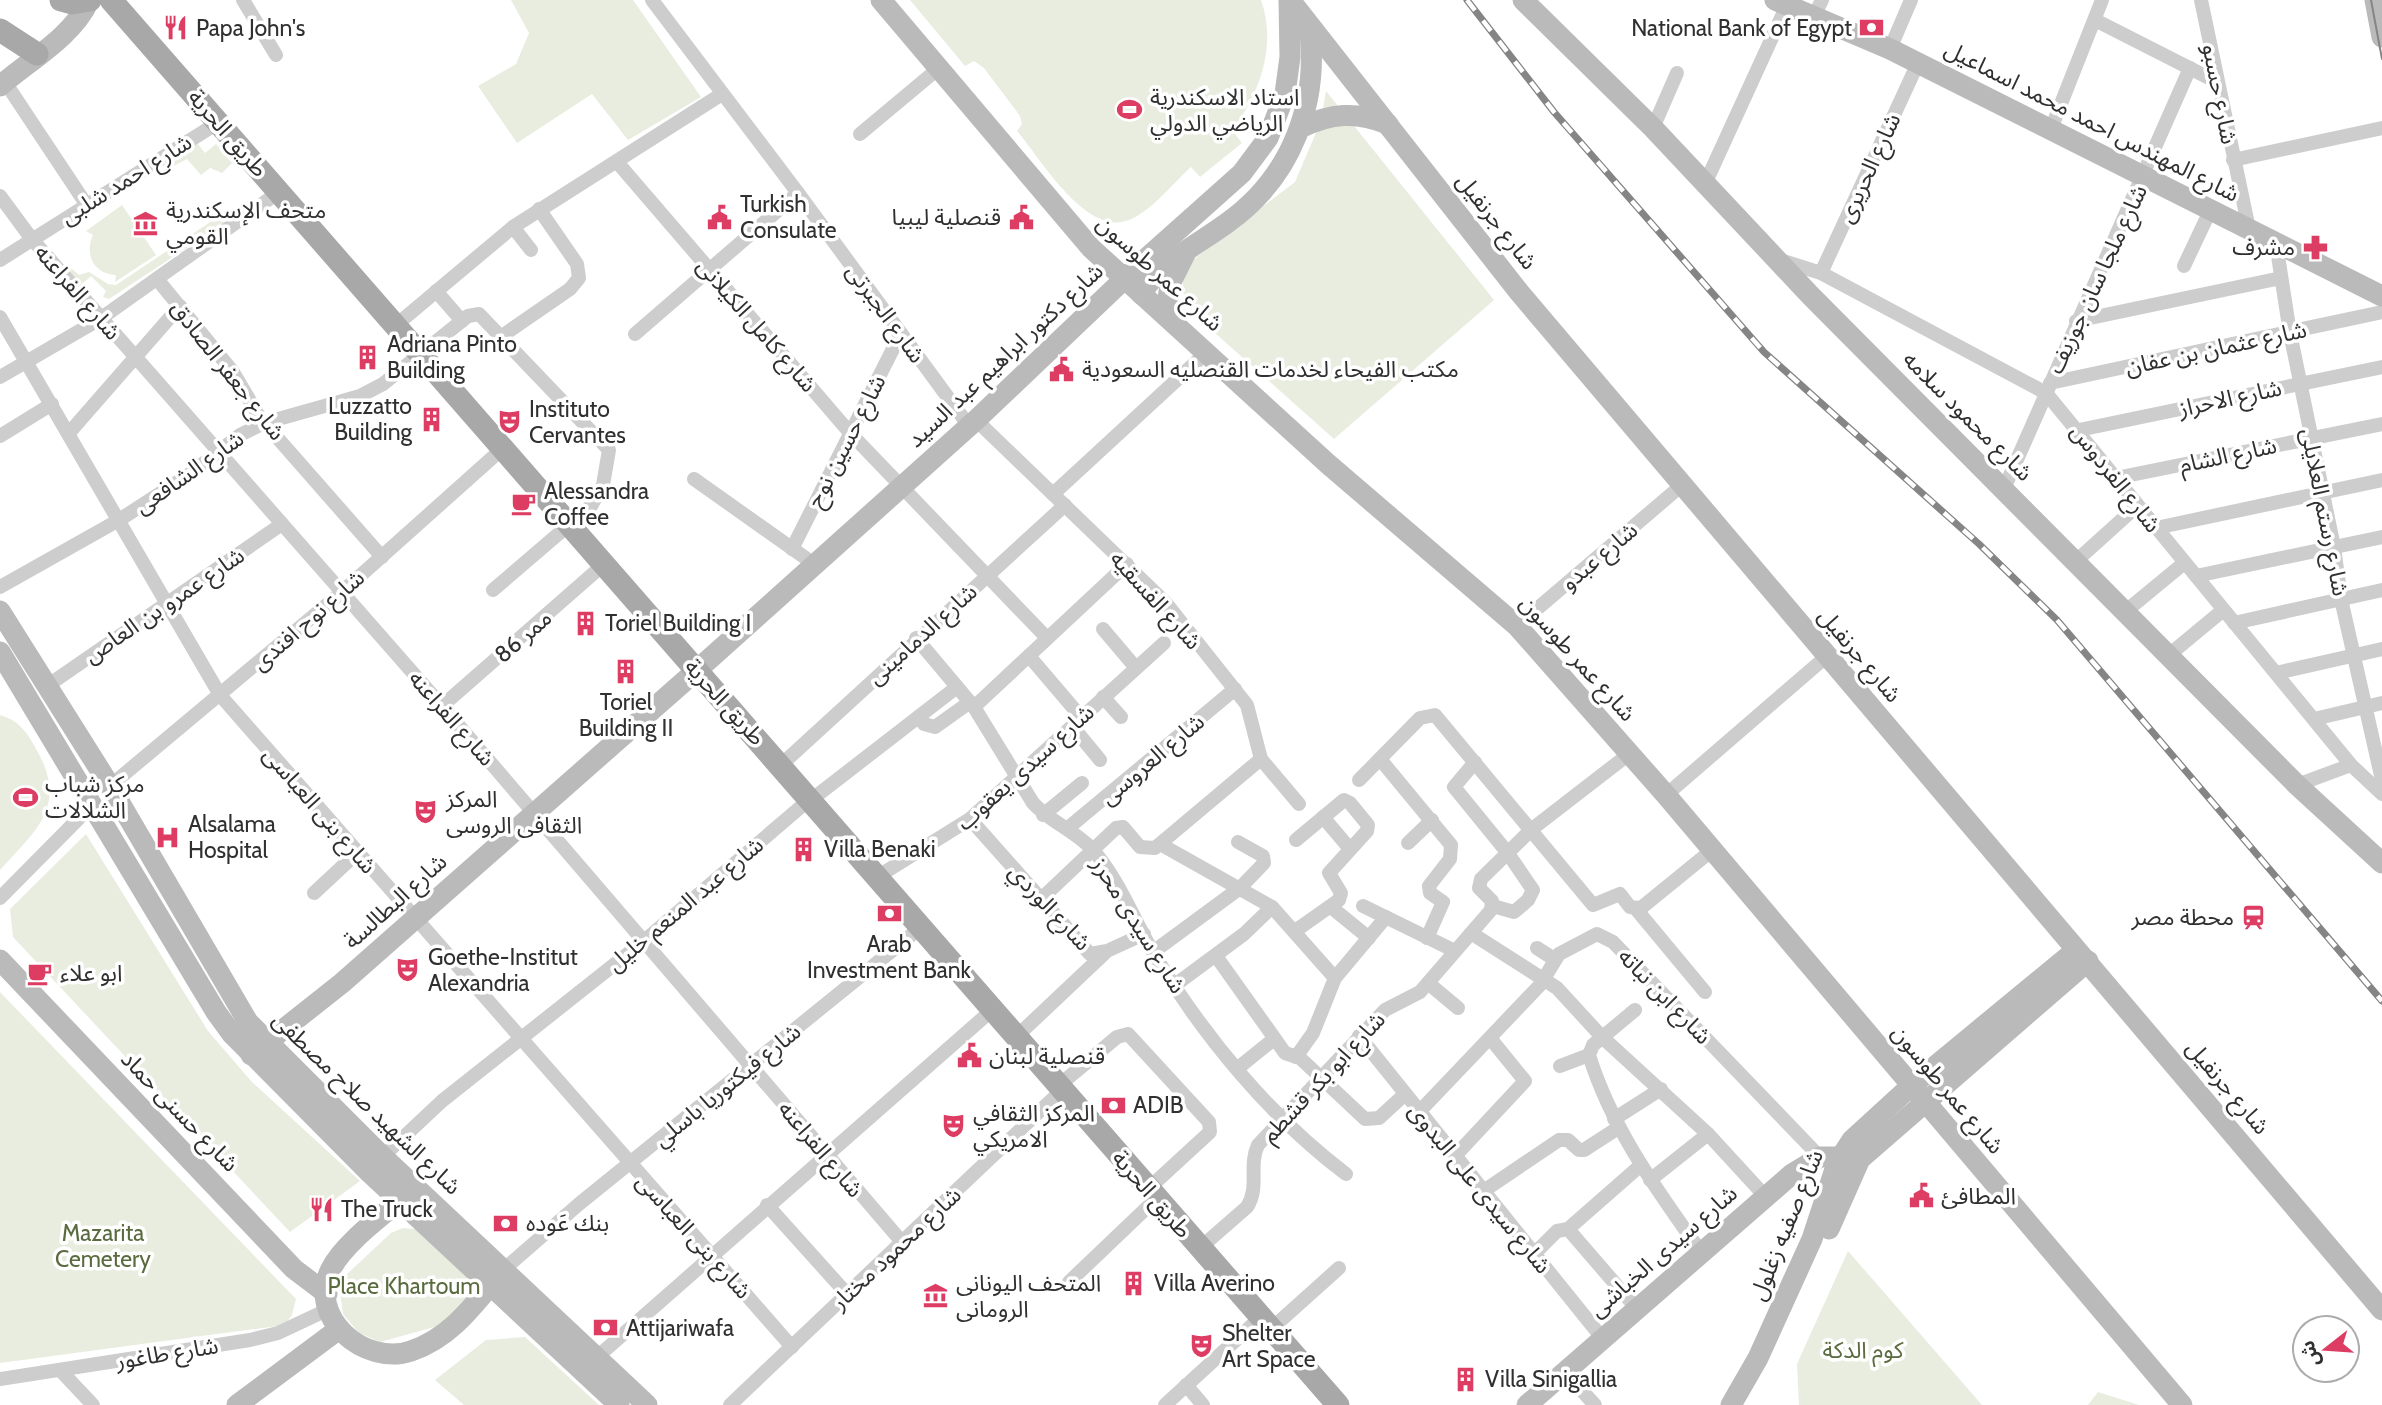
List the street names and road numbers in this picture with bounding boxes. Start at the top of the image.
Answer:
street label: شارع المهندس احمد محمد اسماعيل [1939,34,2244,210]
street label: شارع حسبو [2194,41,2243,147]
street label: طريق الحرية [182,83,274,183]
street label: شارع الحريرى [1831,109,1909,229]
street label: شارع احمد شلبى [55,128,198,233]
street label: شارع جرنفيل [1448,167,1543,277]
street label: شارع ملجا سان جوزيف [2041,180,2156,379]
street label: شارع عمر طوسون [1089,209,1229,339]
street label: شارع الفراعنه [27,238,127,347]
street label: شارع كامل الكيلانى [689,252,823,400]
street label: شارع دكتور ابراهيم عبد السيد [901,257,1111,455]
street label: شارع الجبرتى [838,258,931,370]
street label: شارع جعفر الصادق [162,294,291,447]
street label: شارع عثمان بن عفان [2123,315,2310,384]
street label: شارع محمود سلامه [1895,345,2039,489]
street label: شارع حسين نوح [801,370,894,513]
street label: شارع الاحراز [2175,373,2285,426]
street label: شارع الفردوس [2062,418,2167,540]
street label: شارع الشافعى [129,424,251,522]
street label: شارع رستم العلايلى [2292,426,2355,599]
street label: شارع الشام [2177,431,2280,483]
street label: شارع عبدو [1555,516,1645,599]
street label: شارع عمرو بن العاص [78,541,251,672]
street label: شارع الفسقيه [1102,545,1208,657]
street label: شارع نوح افندى [246,563,372,679]
street label: شارع الدمامينى [861,577,985,693]
street label: شارع عمر طوسون [1512,589,1642,729]
street label: شارع جرنفيل [1810,602,1908,710]
street label: ممر 86 [489,604,557,668]
street label: طريق الحرية [679,653,771,751]
street label: شارع الفراعنه [401,664,501,773]
street label: شارع سيدى يعقوب [950,698,1102,838]
street label: شارع العروسى [1094,707,1212,813]
street label: شارع بنى العباسى [255,741,383,881]
street label: شارع عبد المنعم خليل [601,830,771,980]
street label: شارع البطالسة [338,847,454,957]
street label: شارع سيدى محرز [1083,851,1192,1000]
street label: شارع الوردي [1000,858,1097,959]
street label: شارع ابن نباته [1610,942,1718,1052]
street label: شارع الشهيد صلاح مصطفى [265,1006,467,1203]
street label: شارع ابو بكر قشطم [1255,1006,1393,1150]
street label: شارع فيكتوريا باسلي [648,1017,808,1155]
street label: شارع عمر طوسون [1883,1019,2010,1161]
street label: شارع جرنفيل [2178,1034,2276,1142]
street label: شارع حسنى حماد [113,1045,245,1179]
street label: شارع الفراعنه [770,1095,869,1205]
street label: شارع سيدى على البدوى [1400,1097,1557,1281]
street label: طريق الحرية [1106,1144,1198,1244]
street label: شارع صفيه زغلول [1743,1145,1832,1306]
street label: شارع بنى العباسى [628,1167,758,1307]
street label: شارع سيدى الخباشى [1583,1179,1745,1325]
street label: شارع محمود مختار [824,1181,969,1318]
street label: شارع طاغور [113,1331,221,1378]

